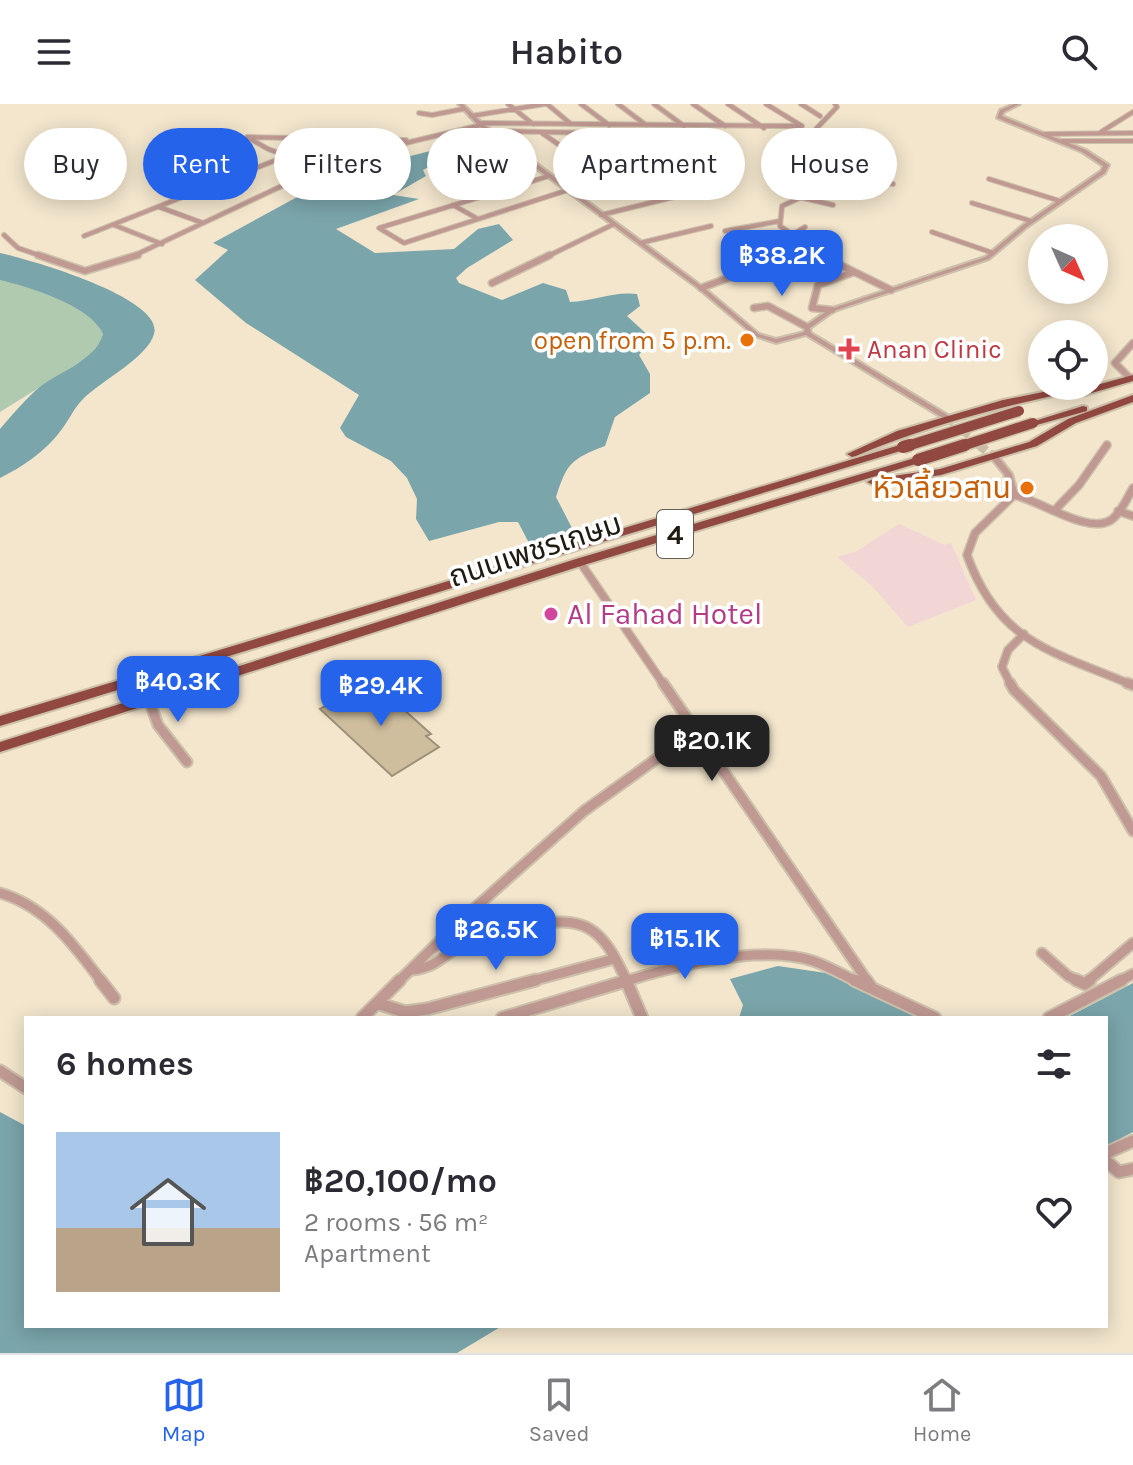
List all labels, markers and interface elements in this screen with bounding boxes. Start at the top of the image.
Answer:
icon: menu [32,30,76,74]
icon: search [1057,30,1101,74]
text: Habito [510,31,623,73]
chip: Buy [24,128,127,200]
chip: Rent [143,128,258,200]
chip: Filters [274,128,411,200]
chip: New [427,128,537,200]
chip: Apartment [553,128,745,200]
chip: House [761,128,897,200]
north arrow [1028,224,1108,304]
map controls [1028,224,1108,400]
pin: ฿38.2K [717,230,847,298]
text: ฿38.2K [739,240,825,271]
button: locate [1028,320,1108,400]
place label: open from 5 p.m. [534,325,731,356]
marker: open from 5 p.m. [738,331,756,349]
place label: Anan Clinic [867,334,1002,365]
marker: Anan Clinic [838,338,860,360]
place label: หัวเลี้ยวสาน [873,467,1011,506]
marker: หัวเลี้ยวสาน [1018,479,1036,497]
street label: ถนนเพชรเกษม [444,505,626,595]
road number: 4 [657,510,693,558]
place label: Al Fahad Hotel [567,596,762,632]
marker: Al Fahad Hotel [542,605,560,623]
pin: ฿40.3K [113,656,243,724]
pin: ฿29.4K [316,660,446,728]
text: ฿40.3K [135,666,221,697]
text: ฿29.4K [339,670,423,701]
pin: ฿20.1K [647,715,777,783]
text: ฿20.1K [672,725,752,756]
pin: ฿26.5K [431,904,561,972]
pin: ฿15.1K [620,913,750,981]
text: ฿26.5K [454,914,538,945]
text: ฿15.1K [649,923,721,954]
icon: filters [1032,1042,1076,1086]
text: 6 homes [56,1044,194,1084]
text: ฿20,100/mo [304,1161,497,1201]
icon: home [120,1164,216,1260]
icon: heart [1032,1190,1076,1234]
text: 2 rooms · 56 m² [304,1207,489,1238]
text: Apartment [304,1238,431,1269]
tab: Map [162,1373,206,1447]
tab: Saved [529,1373,590,1447]
tab: Home [913,1373,971,1447]

